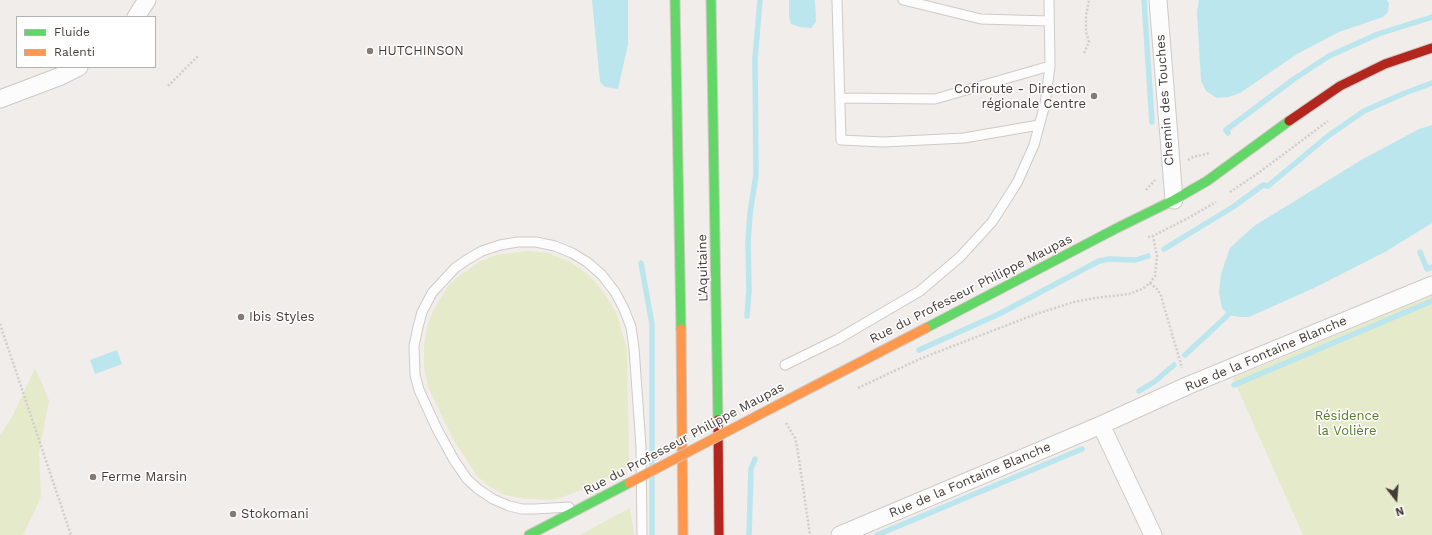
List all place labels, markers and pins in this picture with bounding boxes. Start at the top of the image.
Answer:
place label: HUTCHINSON [378,43,464,59]
marker: HUTCHINSON [365,46,375,56]
place label: Cofiroute - Direction régionale Centre [954,81,1086,112]
marker: Cofiroute - Direction régionale Centre [1089,91,1099,101]
place label: Ibis Styles [249,309,314,325]
marker: Ibis Styles [236,312,246,322]
place label: Ferme Marsin [101,469,187,485]
marker: Ferme Marsin [88,472,98,482]
place label: Stokomani [241,506,309,522]
marker: Stokomani [228,509,238,519]

